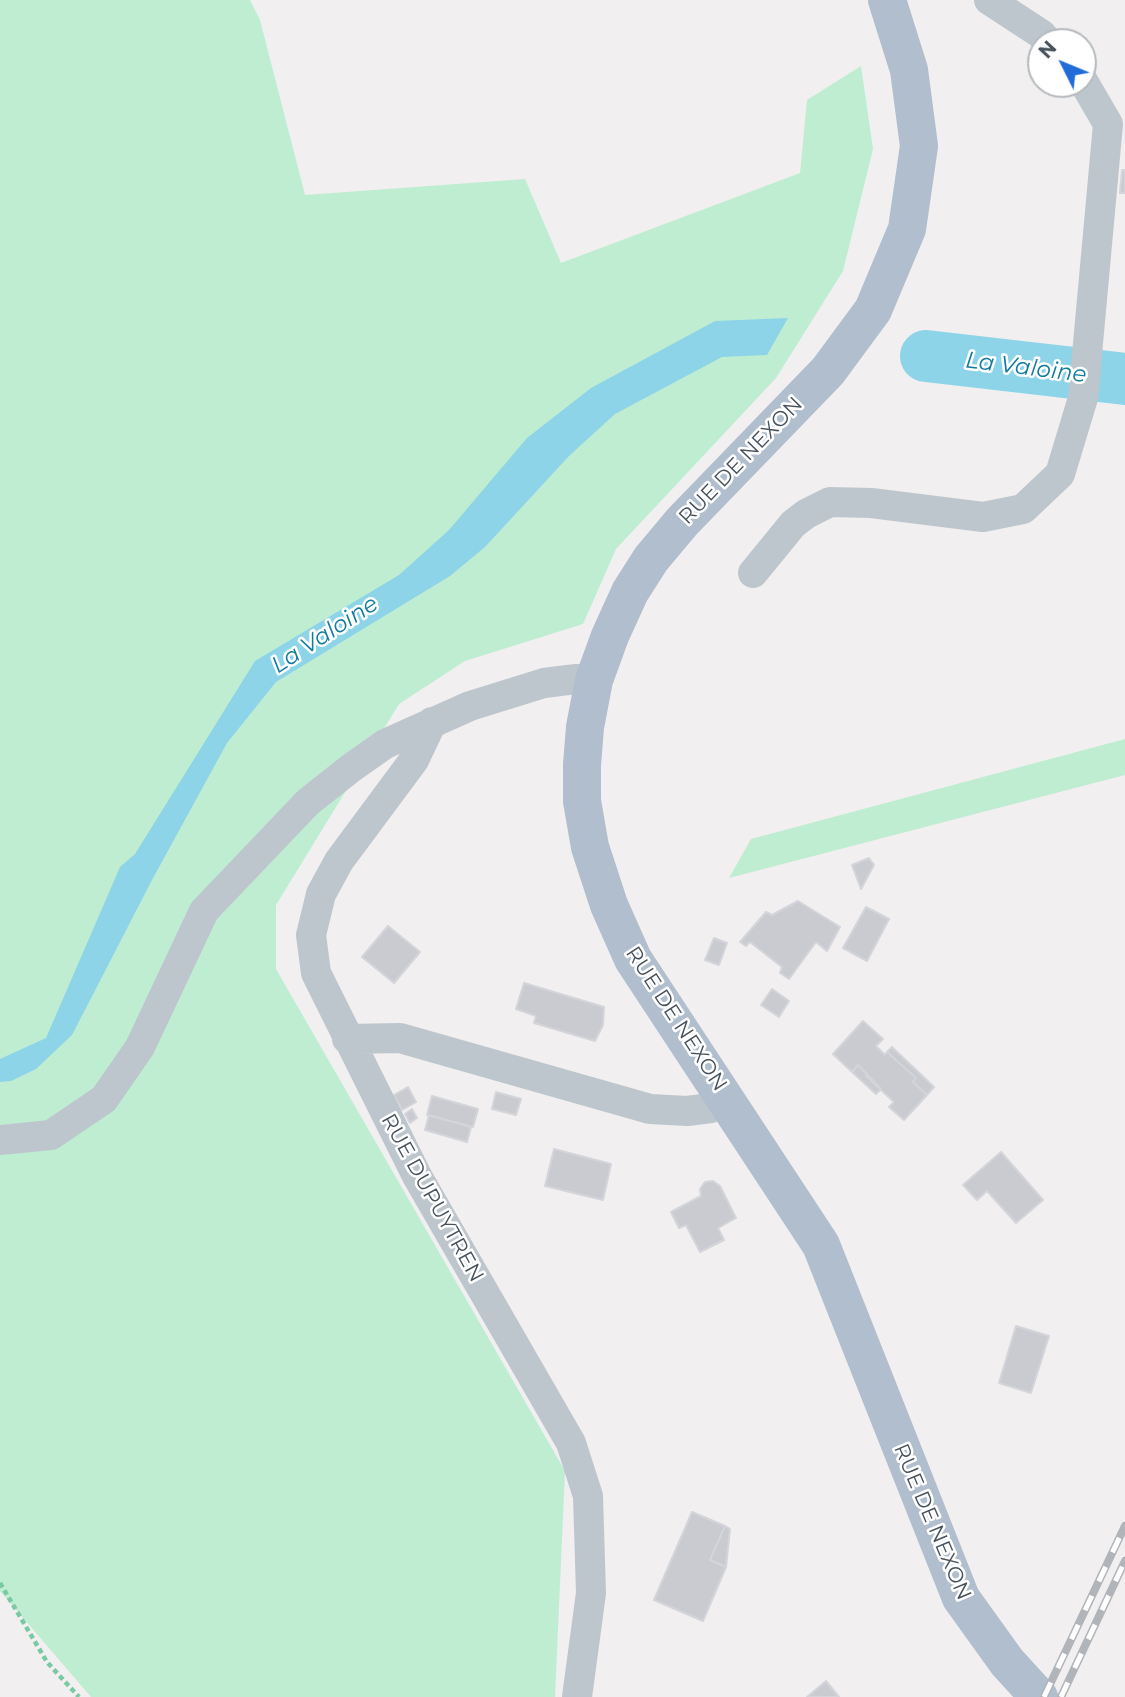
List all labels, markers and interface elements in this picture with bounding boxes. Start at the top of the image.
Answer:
north arrow [1027,28,1097,98]
text: N [1034,36,1061,63]
water label: La Valoine [964,347,1088,389]
street label: RUE DE NEXON [674,392,808,530]
water label: La Valoine [266,590,384,680]
street label: RUE DE NEXON [620,942,732,1096]
street label: RUE DUPUYTREN [375,1110,489,1286]
street label: RUE DE NEXON [888,1440,976,1604]

